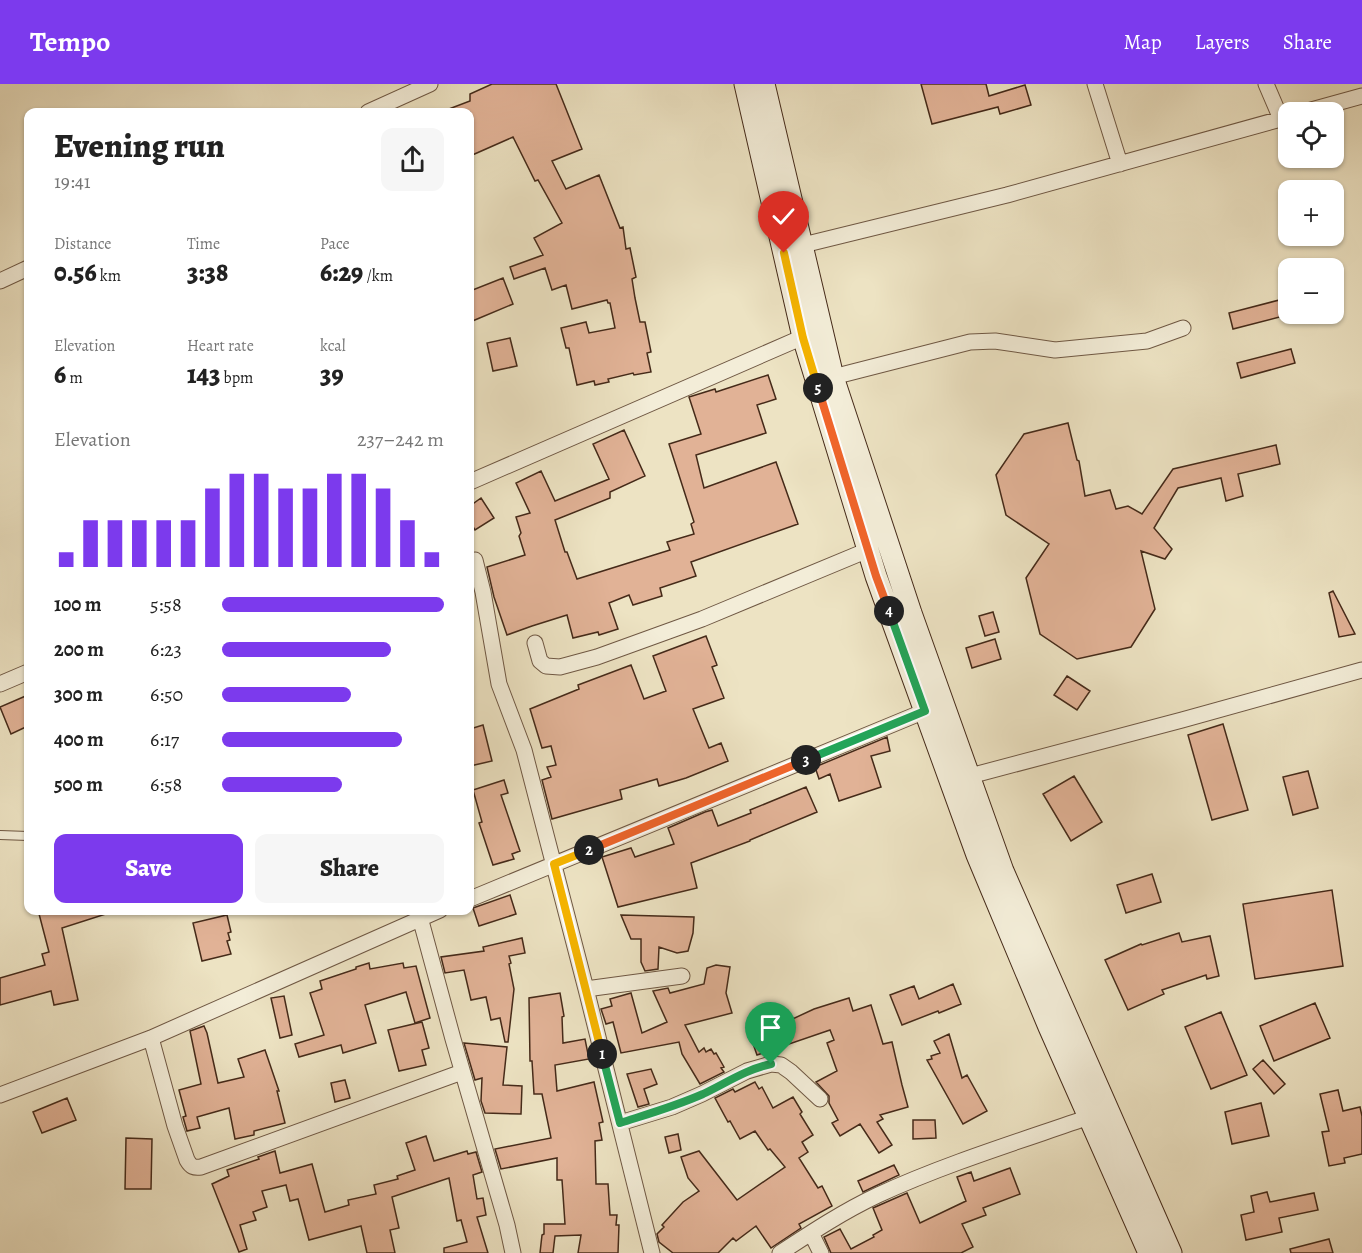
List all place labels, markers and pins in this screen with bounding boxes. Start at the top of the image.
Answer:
pin [758,191,809,253]
pin: 5 [803,373,833,403]
pin: 4 [874,596,904,626]
pin: 3 [791,745,821,775]
pin: 2 [574,835,604,865]
pin [745,1002,796,1064]
pin: 1 [587,1039,617,1069]

